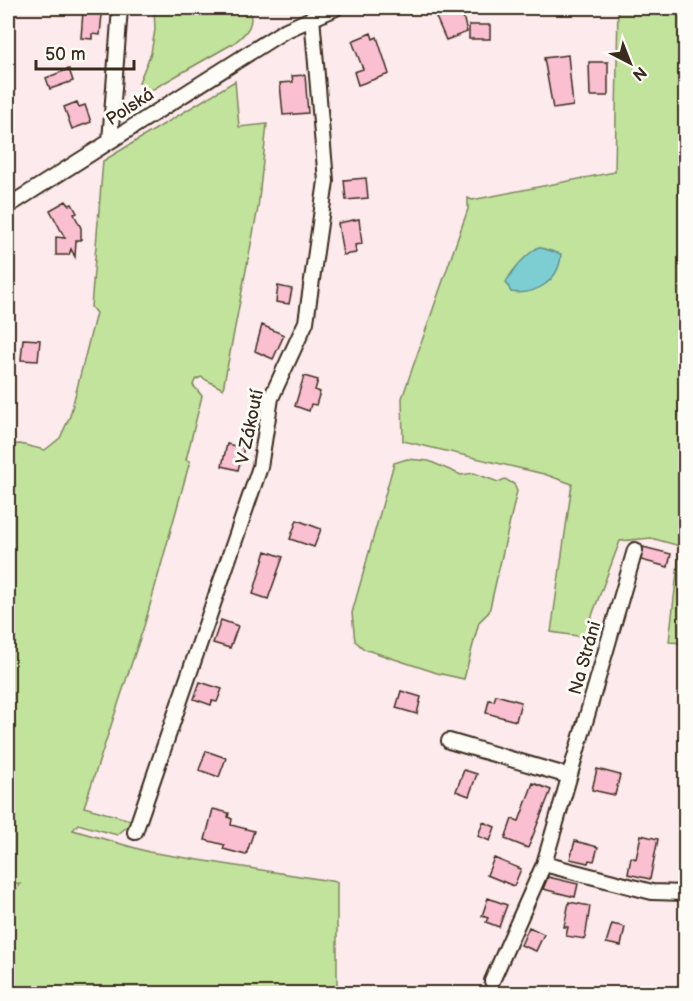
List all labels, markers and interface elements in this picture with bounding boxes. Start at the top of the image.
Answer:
scale bar [36,33,134,71]
north arrow [600,33,660,93]
text: 50 m [45,44,86,65]
text: N [628,62,650,84]
street label: Polská [102,84,158,130]
street label: V Zákoutí [232,387,268,466]
street label: Na Stráni [565,619,605,697]

